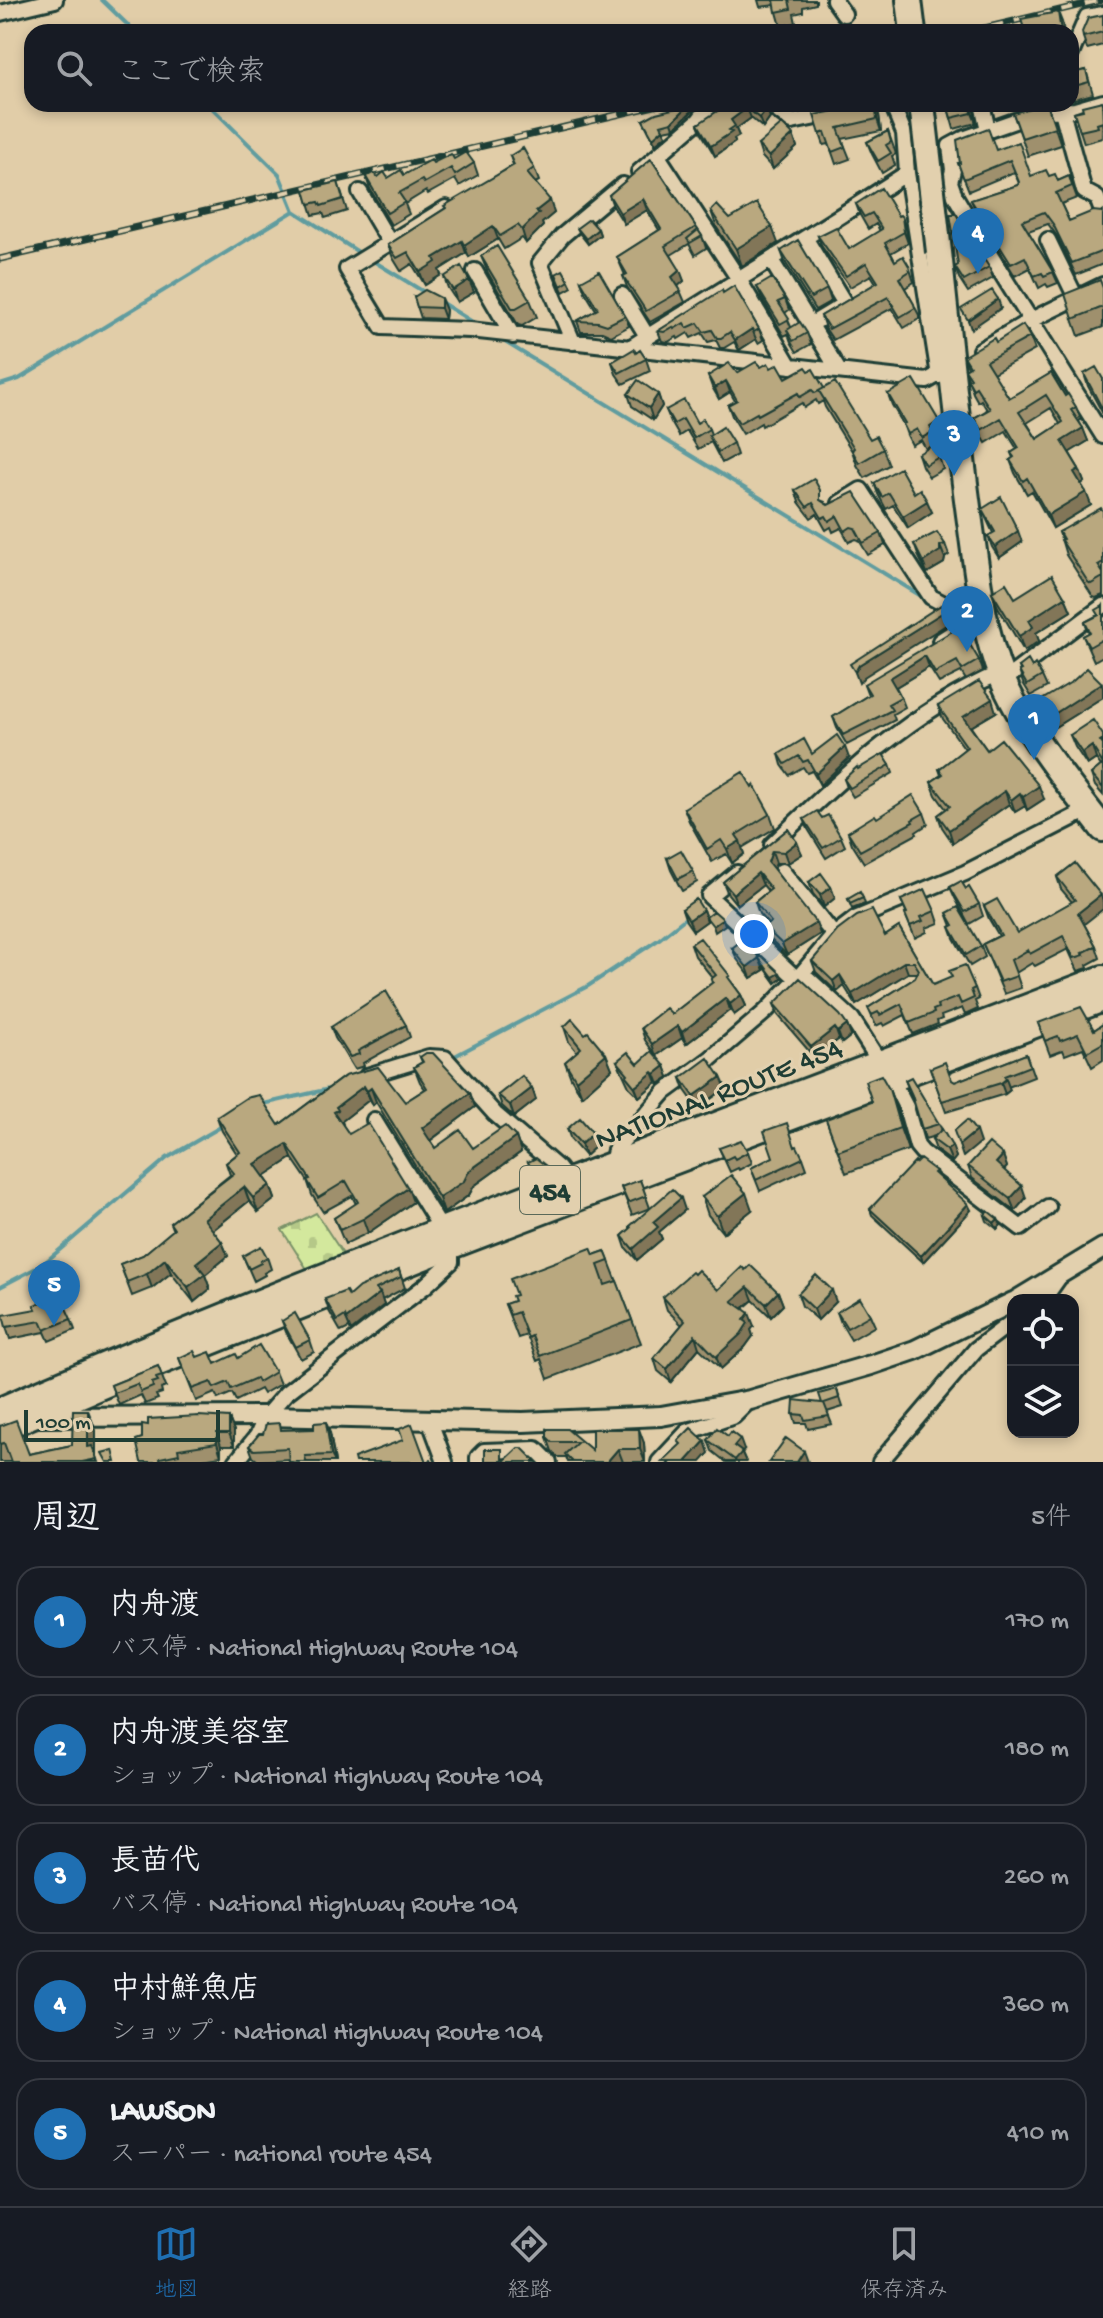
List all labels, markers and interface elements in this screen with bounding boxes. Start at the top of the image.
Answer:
search box [24,24,1079,112]
icon: search [52,46,96,90]
text: ここで検索 [116,57,266,92]
pin: 4 [952,208,1004,274]
pin: 3 [928,410,980,476]
pin: 2 [941,586,993,652]
pin: 1 [1008,694,1060,760]
your location [734,914,774,954]
street label: NATIONAL ROUTE 454 [591,1033,848,1159]
road number: 454 [520,1166,580,1214]
pin: 5 [28,1260,80,1326]
map controls [1007,1294,1079,1438]
button: locate [1007,1294,1079,1366]
button: layers [1007,1366,1079,1438]
scale bar [24,1406,220,1442]
text: 100 m [36,1411,91,1437]
text: 周辺 [32,1501,100,1541]
text: 5件 [1031,1504,1071,1535]
text: 内舟渡 [110,1590,200,1625]
text: 1 [55,1607,65,1638]
text: 170 m [1006,1607,1069,1638]
text: バス停 · National Highway Route 104 [110,1635,518,1666]
text: 内舟渡美容室 [110,1718,290,1753]
text: 2 [54,1735,66,1766]
text: 180 m [1005,1735,1069,1766]
text: ショップ · National Highway Route 104 [110,1763,543,1794]
text: 長苗代 [110,1846,200,1881]
text: 3 [53,1863,67,1894]
text: 260 m [1004,1863,1069,1894]
text: バス停 · National Highway Route 104 [110,1891,518,1922]
text: 中村鮮魚店 [110,1974,260,2009]
text: 4 [54,1991,66,2022]
text: 360 m [1003,1991,1069,2022]
text: ショップ · National Highway Route 104 [110,2019,543,2050]
text: LAWSON [110,2096,216,2131]
text: 5 [53,2119,67,2150]
text: 410 m [1007,2119,1069,2150]
text: スーパー · national route 454 [110,2141,432,2172]
tab: 地図 [154,2222,199,2305]
tab: 経路 [507,2222,552,2305]
tab: 保存済み [860,2222,949,2305]

